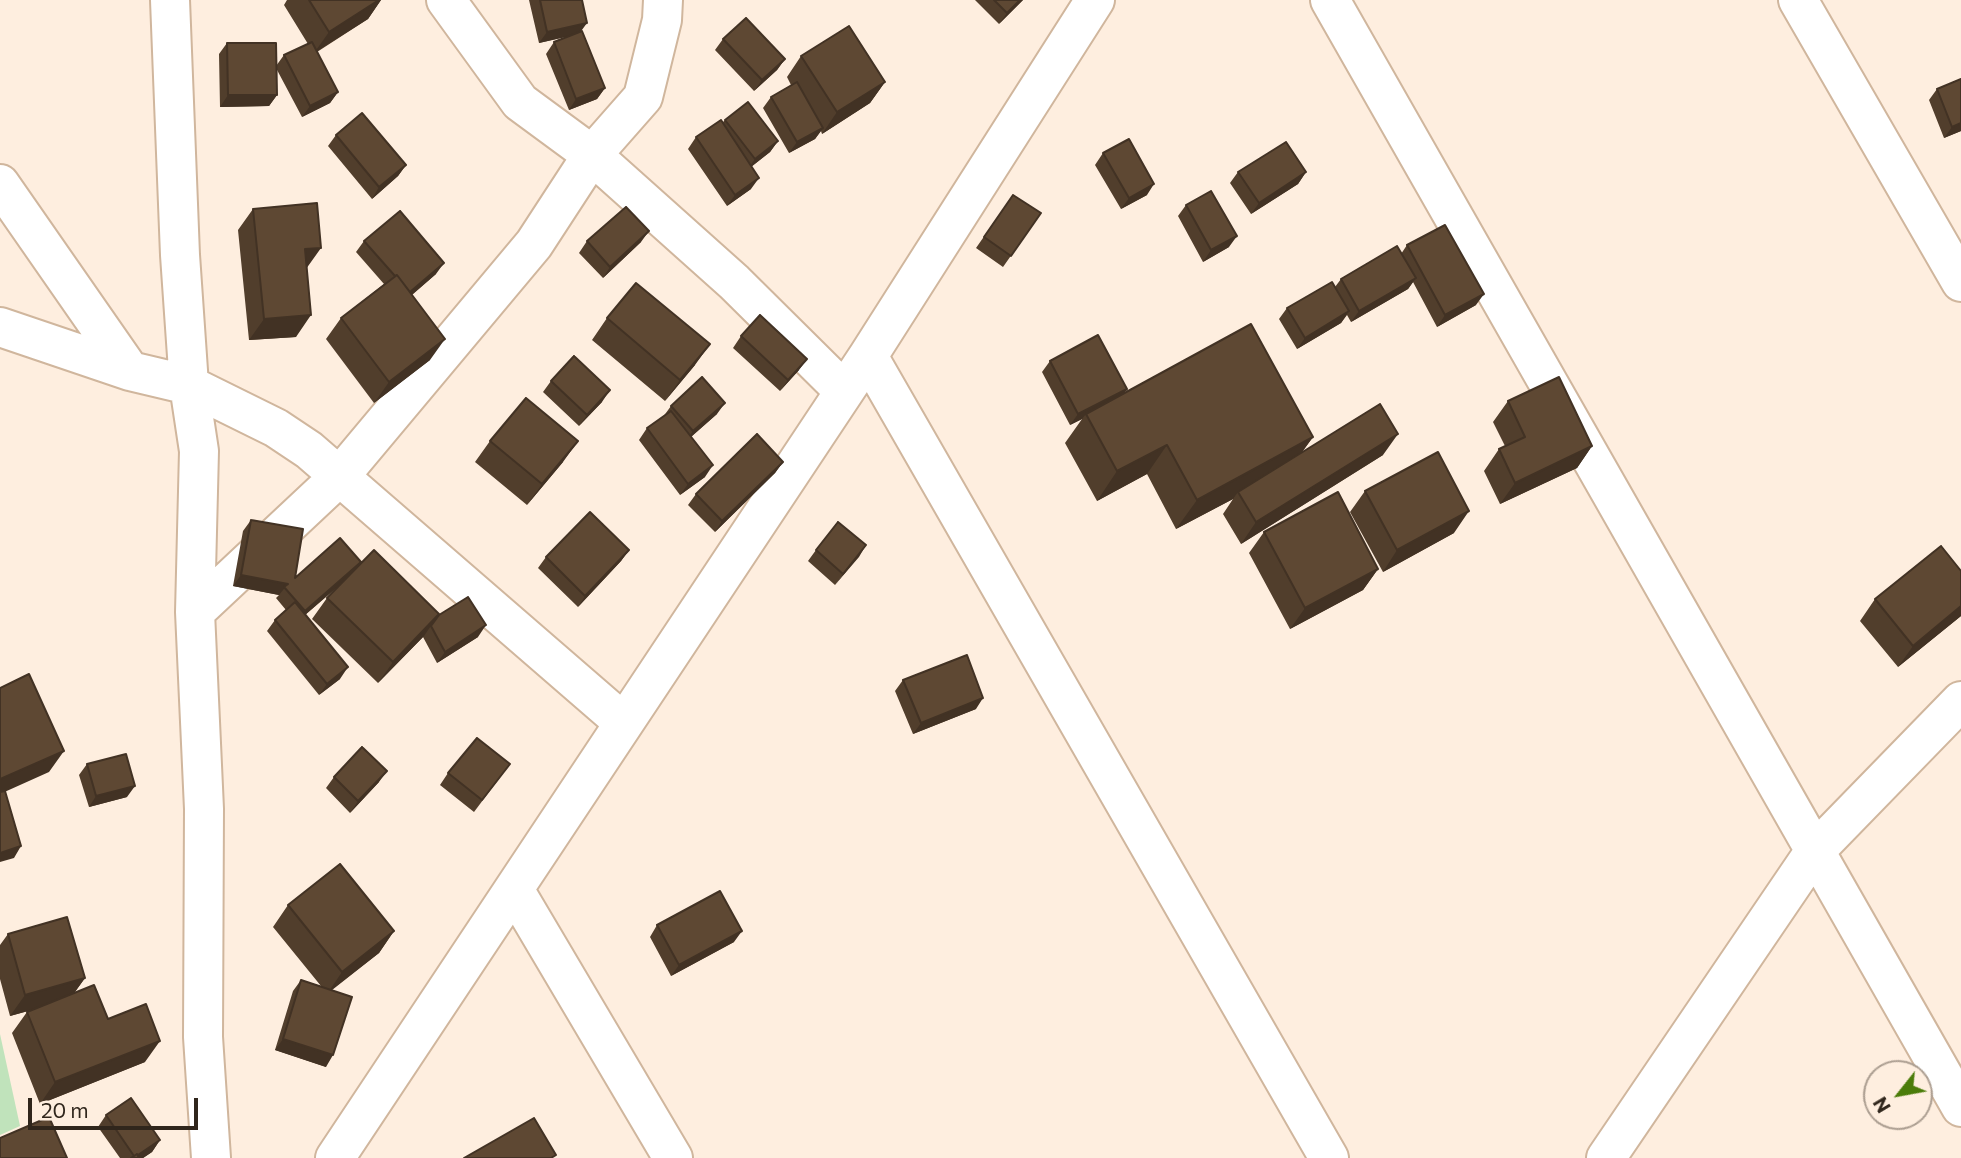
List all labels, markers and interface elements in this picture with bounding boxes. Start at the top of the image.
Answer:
north arrow [1863,1060,1933,1130]
scale bar [32,1084,201,1128]
text: N [1868,1093,1895,1117]
text: 20 m [41,1097,89,1122]

